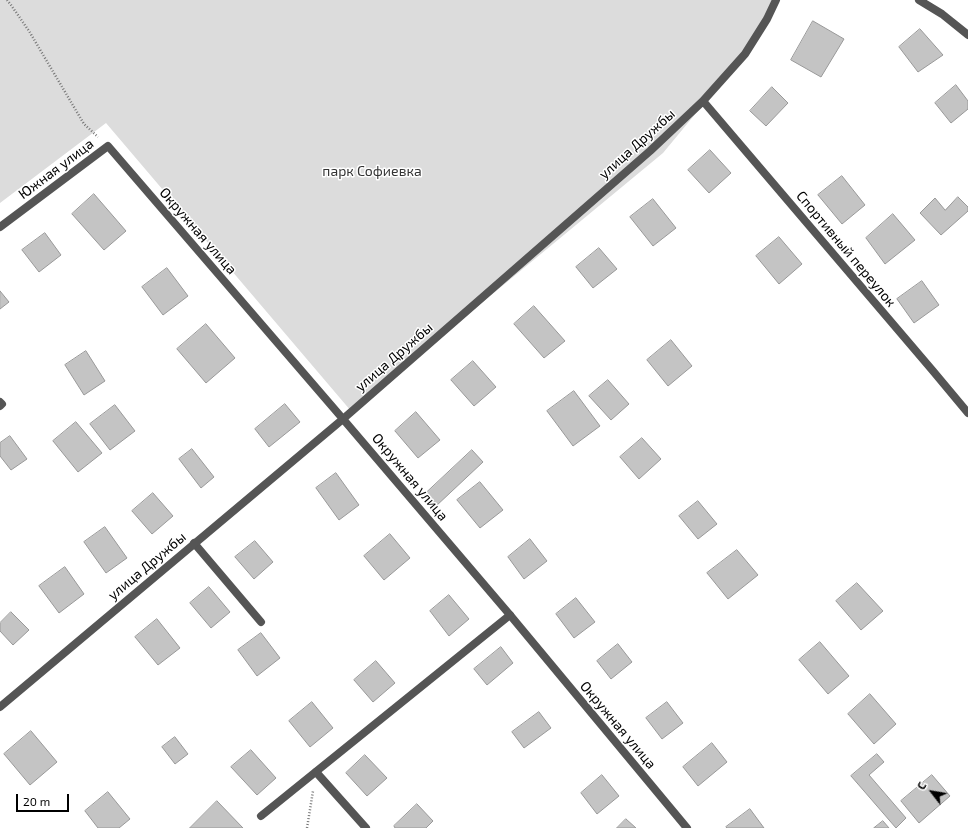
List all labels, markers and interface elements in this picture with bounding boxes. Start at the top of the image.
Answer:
street label: улица Дружбы [595,105,679,183]
street label: Южная улица [15,135,97,203]
park label: парк Софиевка [322,163,422,179]
street label: Окружная улица [156,184,240,278]
street label: Спортивный переулок [793,188,899,310]
street label: улица Дружбы [352,319,436,395]
street label: Окружная улица [368,430,452,524]
street label: улица Дружбы [105,529,189,603]
street label: Окружная улица [576,678,660,772]
north arrow [912,772,952,812]
text: С [914,779,929,792]
scale bar [18,786,71,812]
text: 20 m [23,794,50,808]

